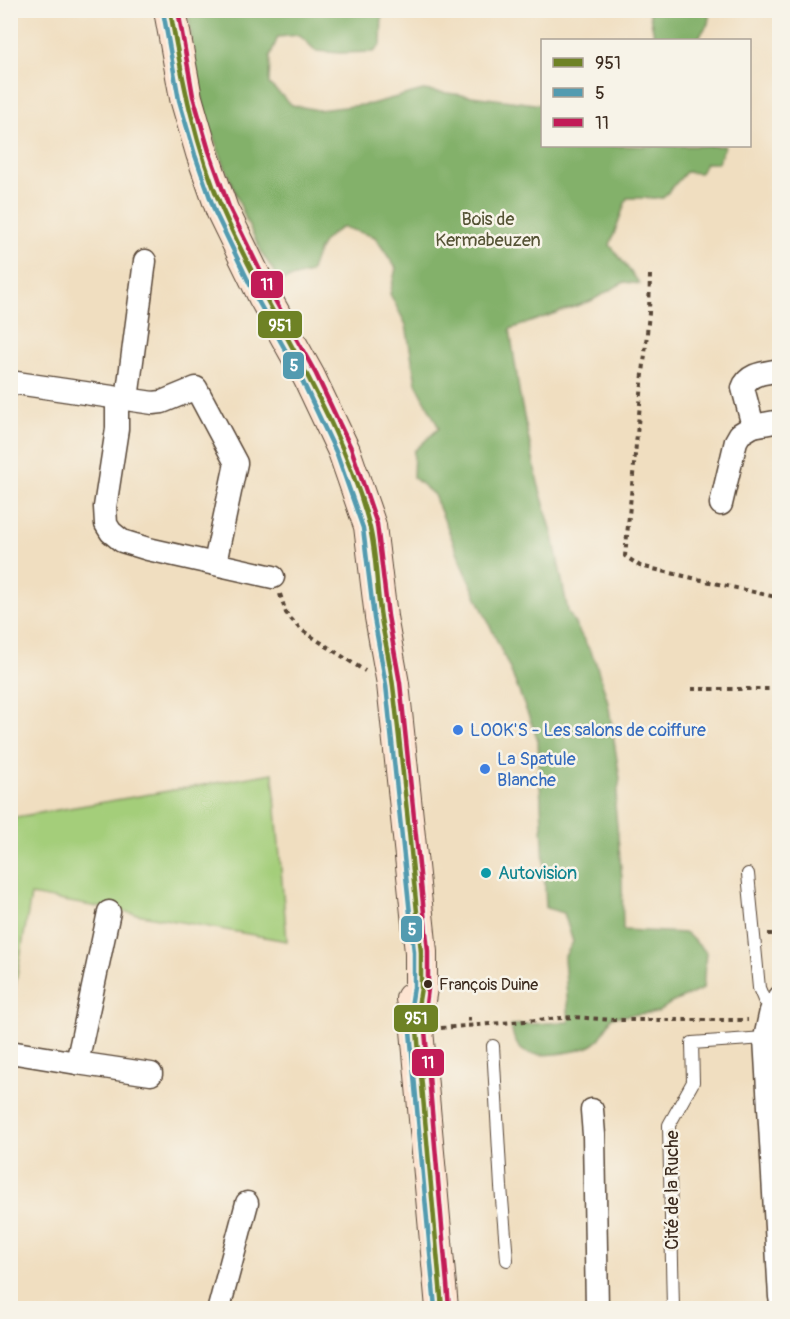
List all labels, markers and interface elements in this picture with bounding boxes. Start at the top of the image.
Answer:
legend [541,39,751,147]
text: 951 [595,52,621,75]
text: 5 [595,82,605,105]
text: 11 [595,112,609,135]
park label: Bois de Kermabeuzen [435,208,541,252]
line badge: 11 [250,270,284,299]
text: 11 [261,275,273,295]
line badge: 951 [257,310,303,339]
text: 951 [268,316,292,336]
line badge: 5 [282,351,305,380]
text: 5 [290,356,299,376]
place label: LOOK'S - Les salons de coiffure [470,719,706,742]
marker: LOOK'S - Les salons de coiffure [451,723,465,737]
place label: La Spatule Blanche [497,748,576,792]
marker: La Spatule Blanche [478,762,492,776]
place label: Autovision [498,862,577,885]
marker: Autovision [479,866,493,880]
line badge: 5 [400,915,423,943]
text: 5 [408,920,417,940]
place label: François Duine [439,975,538,995]
marker: François Duine [422,978,434,990]
line badge: 951 [393,1004,439,1033]
text: 951 [404,1009,428,1029]
line badge: 11 [411,1048,445,1077]
text: 11 [422,1053,434,1073]
street label: Cité de la Ruche [661,1130,684,1250]

